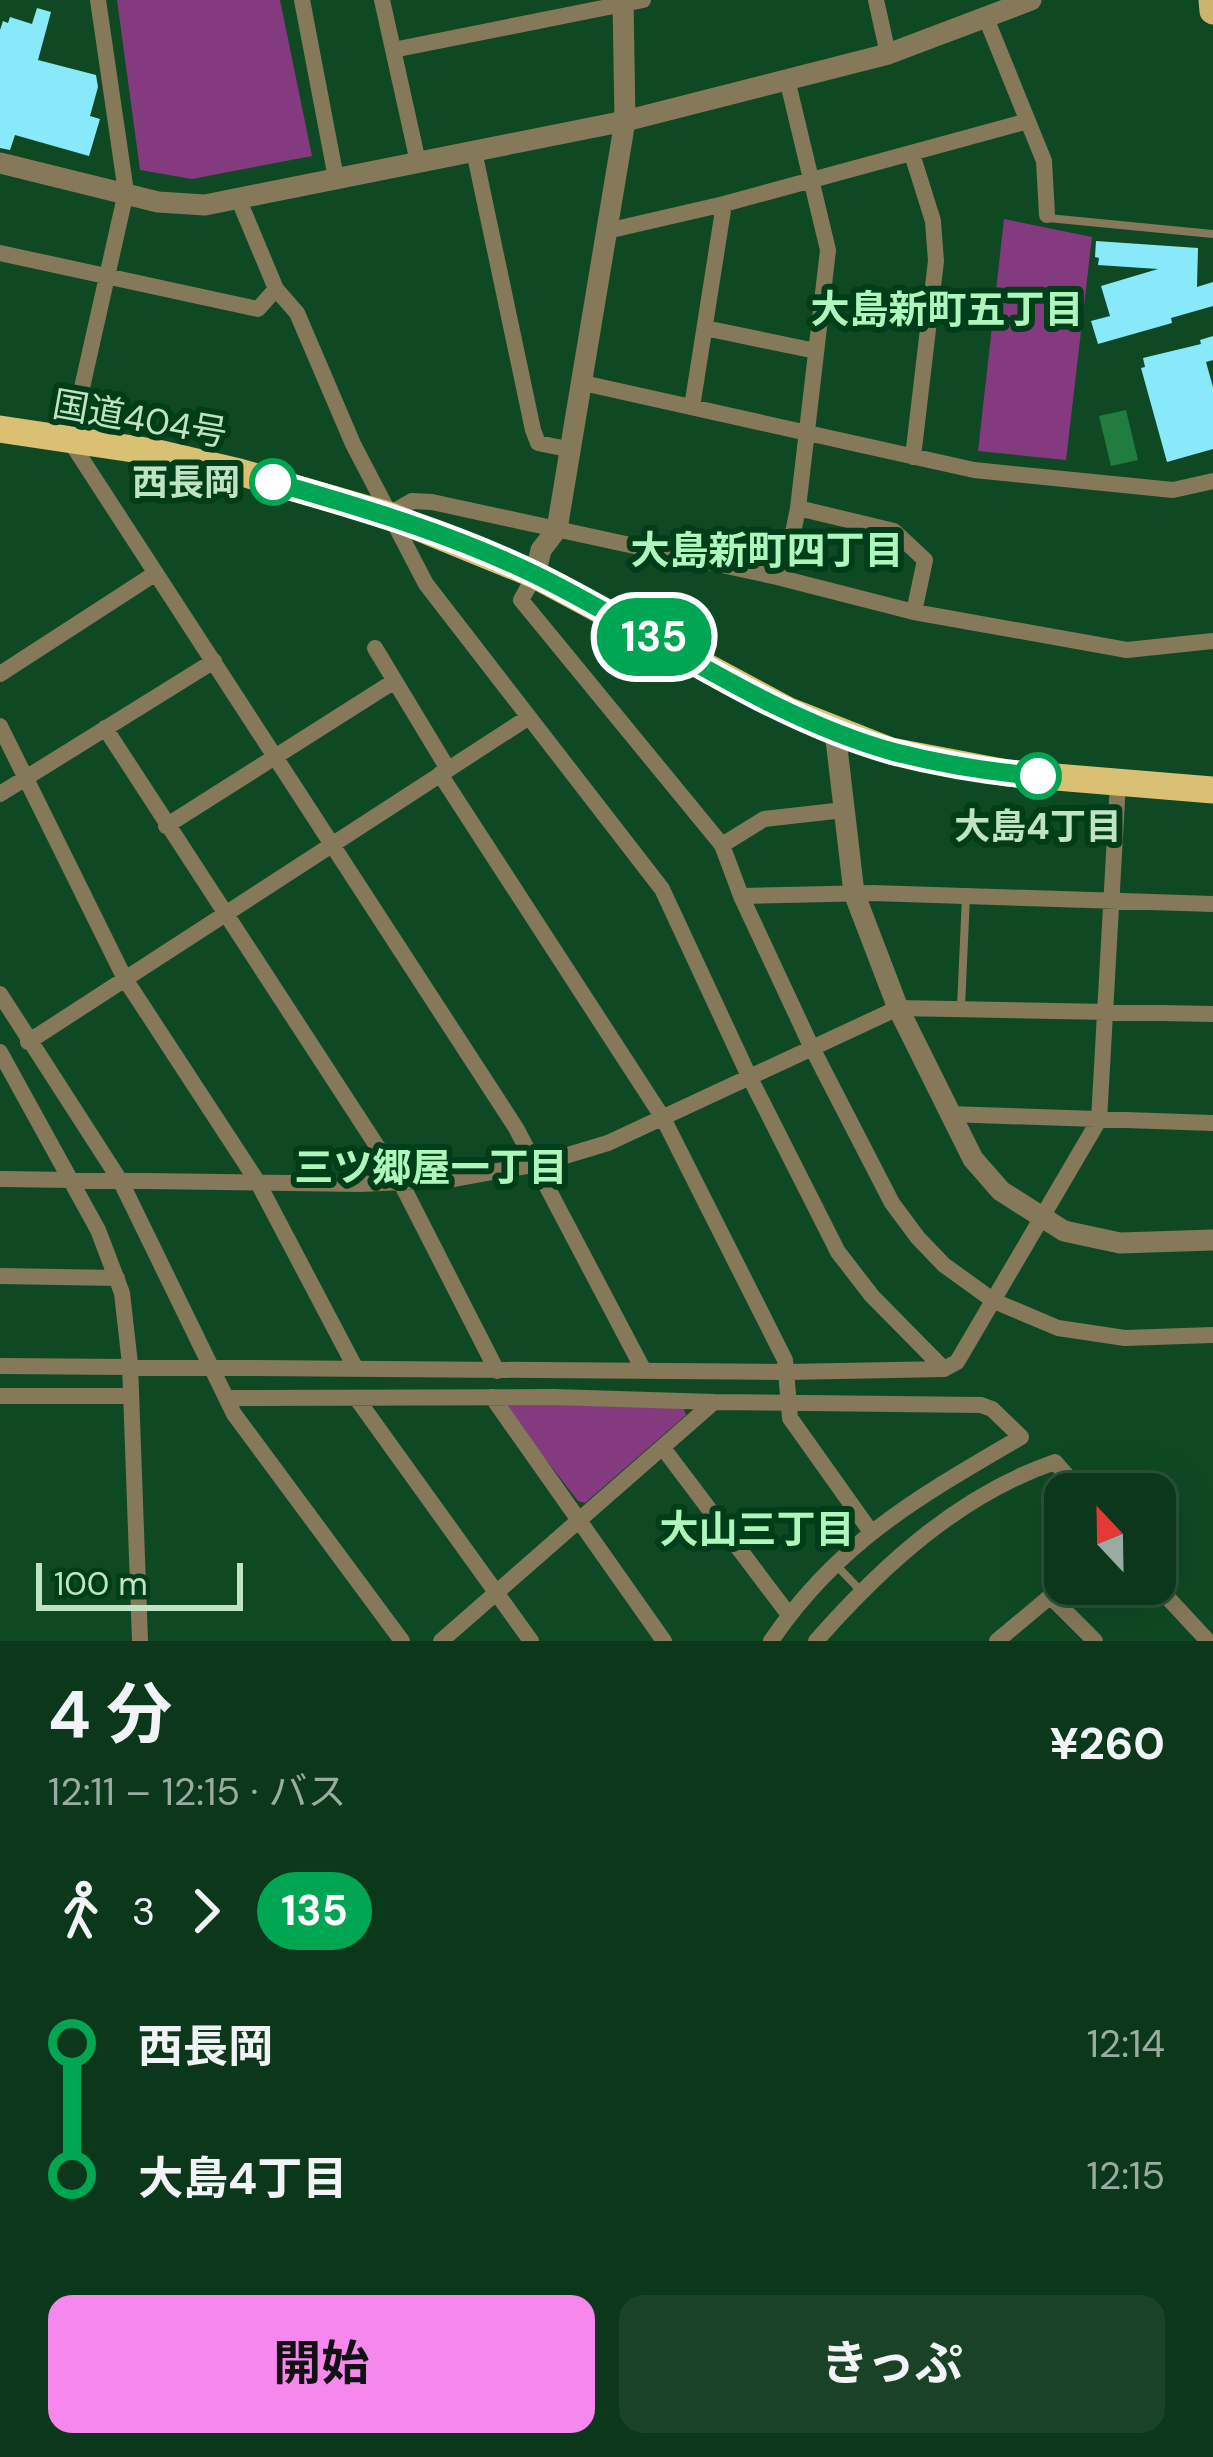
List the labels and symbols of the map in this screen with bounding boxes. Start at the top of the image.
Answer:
district label: 大島新町五丁目 [810,284,1084,335]
street label: 国道404号 [49,380,231,457]
place label: 西長岡 [132,459,240,506]
marker: 西長岡 [251,460,295,504]
district label: 大島新町四丁目 [630,525,904,576]
line badge: 135 [585,598,723,676]
marker: 大島4丁目 [1016,754,1060,798]
place label: 大島4丁目 [954,803,1122,850]
district label: 三ツ郷屋一丁目 [294,1142,568,1193]
north arrow [1044,1473,1176,1605]
district label: 大山三丁目 [659,1504,855,1555]
scale bar [36,1557,243,1610]

